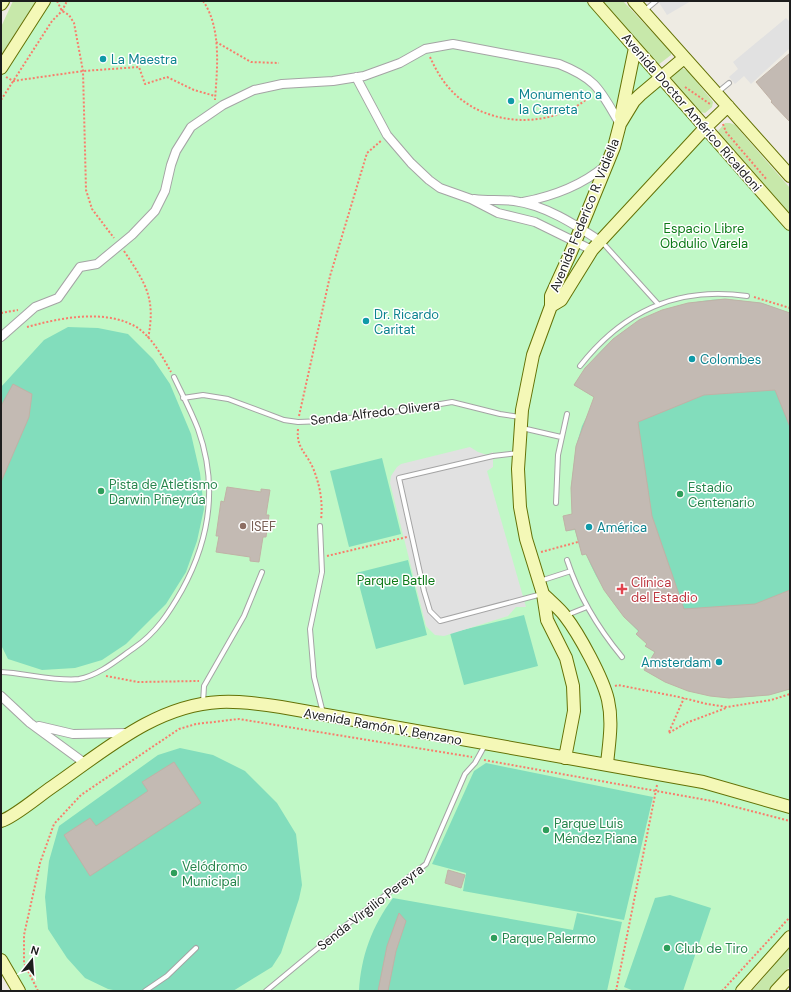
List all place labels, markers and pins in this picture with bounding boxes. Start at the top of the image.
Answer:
place label: La Maestra [111,51,177,68]
marker: La Maestra [98,54,108,64]
place label: Monumento a la Carreta [519,86,602,118]
marker: Monumento a la Carreta [506,96,516,106]
place label: Dr. Ricardo Caritat [374,306,439,338]
marker: Dr. Ricardo Caritat [361,316,371,326]
place label: Colombes [700,351,761,368]
marker: Colombes [687,354,697,364]
place label: Pista de Atletismo Darwin Piñeyrúa [109,476,218,508]
place label: Estadio Centenario [688,479,755,511]
marker: Pista de Atletismo Darwin Piñeyrúa [96,486,106,496]
marker: Estadio Centenario [675,489,685,499]
place label: ISEF [251,518,276,535]
place label: América [597,519,647,536]
marker: ISEF [238,521,248,531]
marker: América [584,522,594,532]
place label: Clínica del Estadio [631,574,698,606]
marker: Clínica del Estadio [616,583,628,595]
place label: Amsterdam [641,654,711,671]
marker: Amsterdam [714,657,724,667]
place label: Parque Luis Méndez Piana [554,815,637,847]
marker: Parque Luis Méndez Piana [541,825,551,835]
place label: Velódromo Municipal [182,858,248,890]
marker: Velódromo Municipal [169,868,179,878]
place label: Parque Palermo [502,930,596,947]
marker: Parque Palermo [489,933,499,943]
place label: Club de Tiro [675,940,748,957]
marker: Club de Tiro [662,943,672,953]

